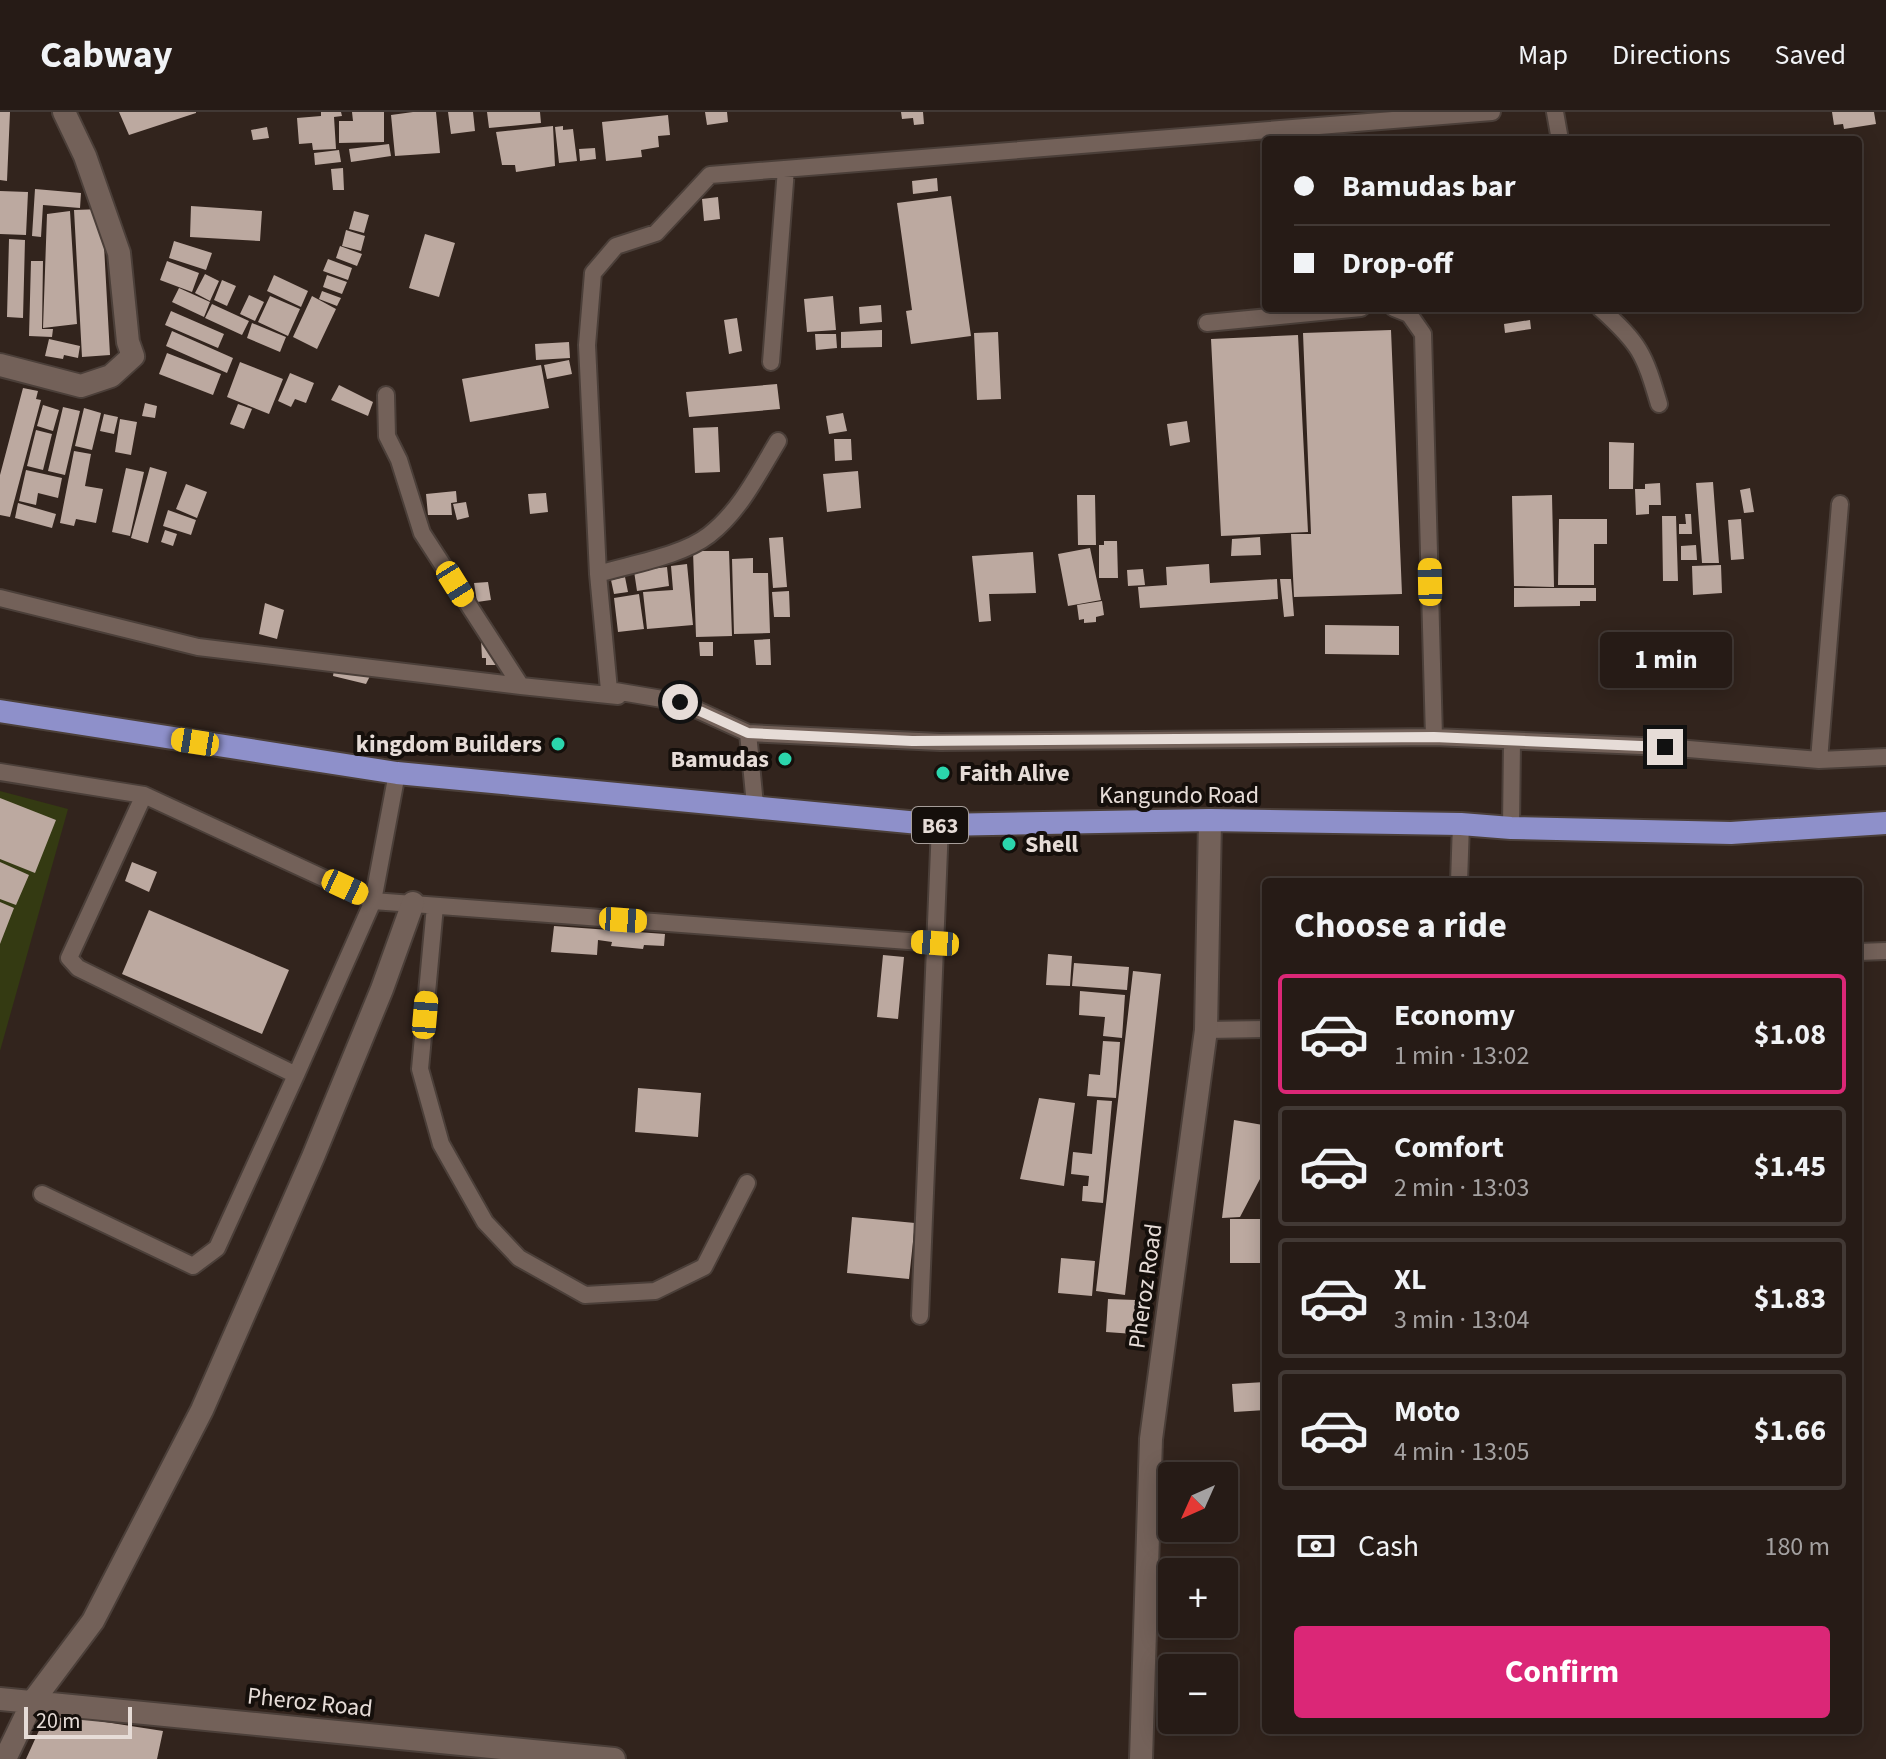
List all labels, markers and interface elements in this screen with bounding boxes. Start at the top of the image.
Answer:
text: Cabway [40,28,173,82]
text: Map [1518,35,1568,75]
text: Directions [1612,35,1731,75]
text: Saved [1775,35,1846,75]
text: Bamudas bar [1342,165,1516,208]
text: Drop-off [1342,242,1453,285]
car [432,557,478,611]
car [1418,558,1442,606]
callout: 1 min [1599,631,1731,687]
text: 1 min [1634,641,1698,678]
route start [662,684,698,720]
car [169,726,221,758]
place label: kingdom Builders [356,727,542,762]
route end [1647,729,1683,765]
marker: kingdom Builders [549,735,567,753]
place label: Bamudas [671,742,769,777]
marker: Bamudas [776,750,794,768]
place label: Faith Alive [959,756,1070,791]
marker: Faith Alive [934,764,952,782]
street label: Kangundo Road [1099,778,1259,813]
road number: B63 [912,807,968,843]
place label: Shell [1025,827,1078,862]
marker: Shell [1000,835,1018,853]
car [318,866,372,908]
text: Choose a ride [1294,900,1507,951]
car [598,906,648,934]
car [910,929,960,957]
car [411,990,439,1040]
text: Economy [1394,994,1515,1037]
icon: car [1298,998,1370,1070]
text: $1.08 [1754,1013,1826,1056]
text: 1 min · 13:02 [1394,1037,1529,1074]
text: Comfort [1394,1126,1504,1169]
icon: car [1298,1130,1370,1202]
text: $1.45 [1754,1145,1826,1188]
text: 2 min · 13:03 [1394,1169,1529,1206]
street label: Pheroz Road [1119,1221,1172,1351]
text: XL [1394,1258,1427,1301]
icon: car [1298,1262,1370,1334]
text: $1.83 [1754,1277,1826,1320]
text: 3 min · 13:04 [1394,1301,1529,1338]
text: Moto [1394,1390,1460,1433]
icon: car [1298,1394,1370,1466]
text: $1.66 [1754,1409,1826,1452]
text: 4 min · 13:05 [1394,1433,1529,1470]
north arrow [1158,1462,1238,1542]
map controls [1158,1462,1238,1734]
icon: cash [1294,1524,1338,1568]
text: Cash [1358,1525,1419,1568]
text: 180 m [1764,1528,1830,1565]
button: + [1158,1558,1238,1638]
button: Confirm [1294,1626,1830,1718]
button: − [1158,1654,1238,1734]
street label: Pheroz Road [245,1679,374,1726]
scale bar [24,1703,132,1739]
text: 20 m [36,1705,81,1737]

